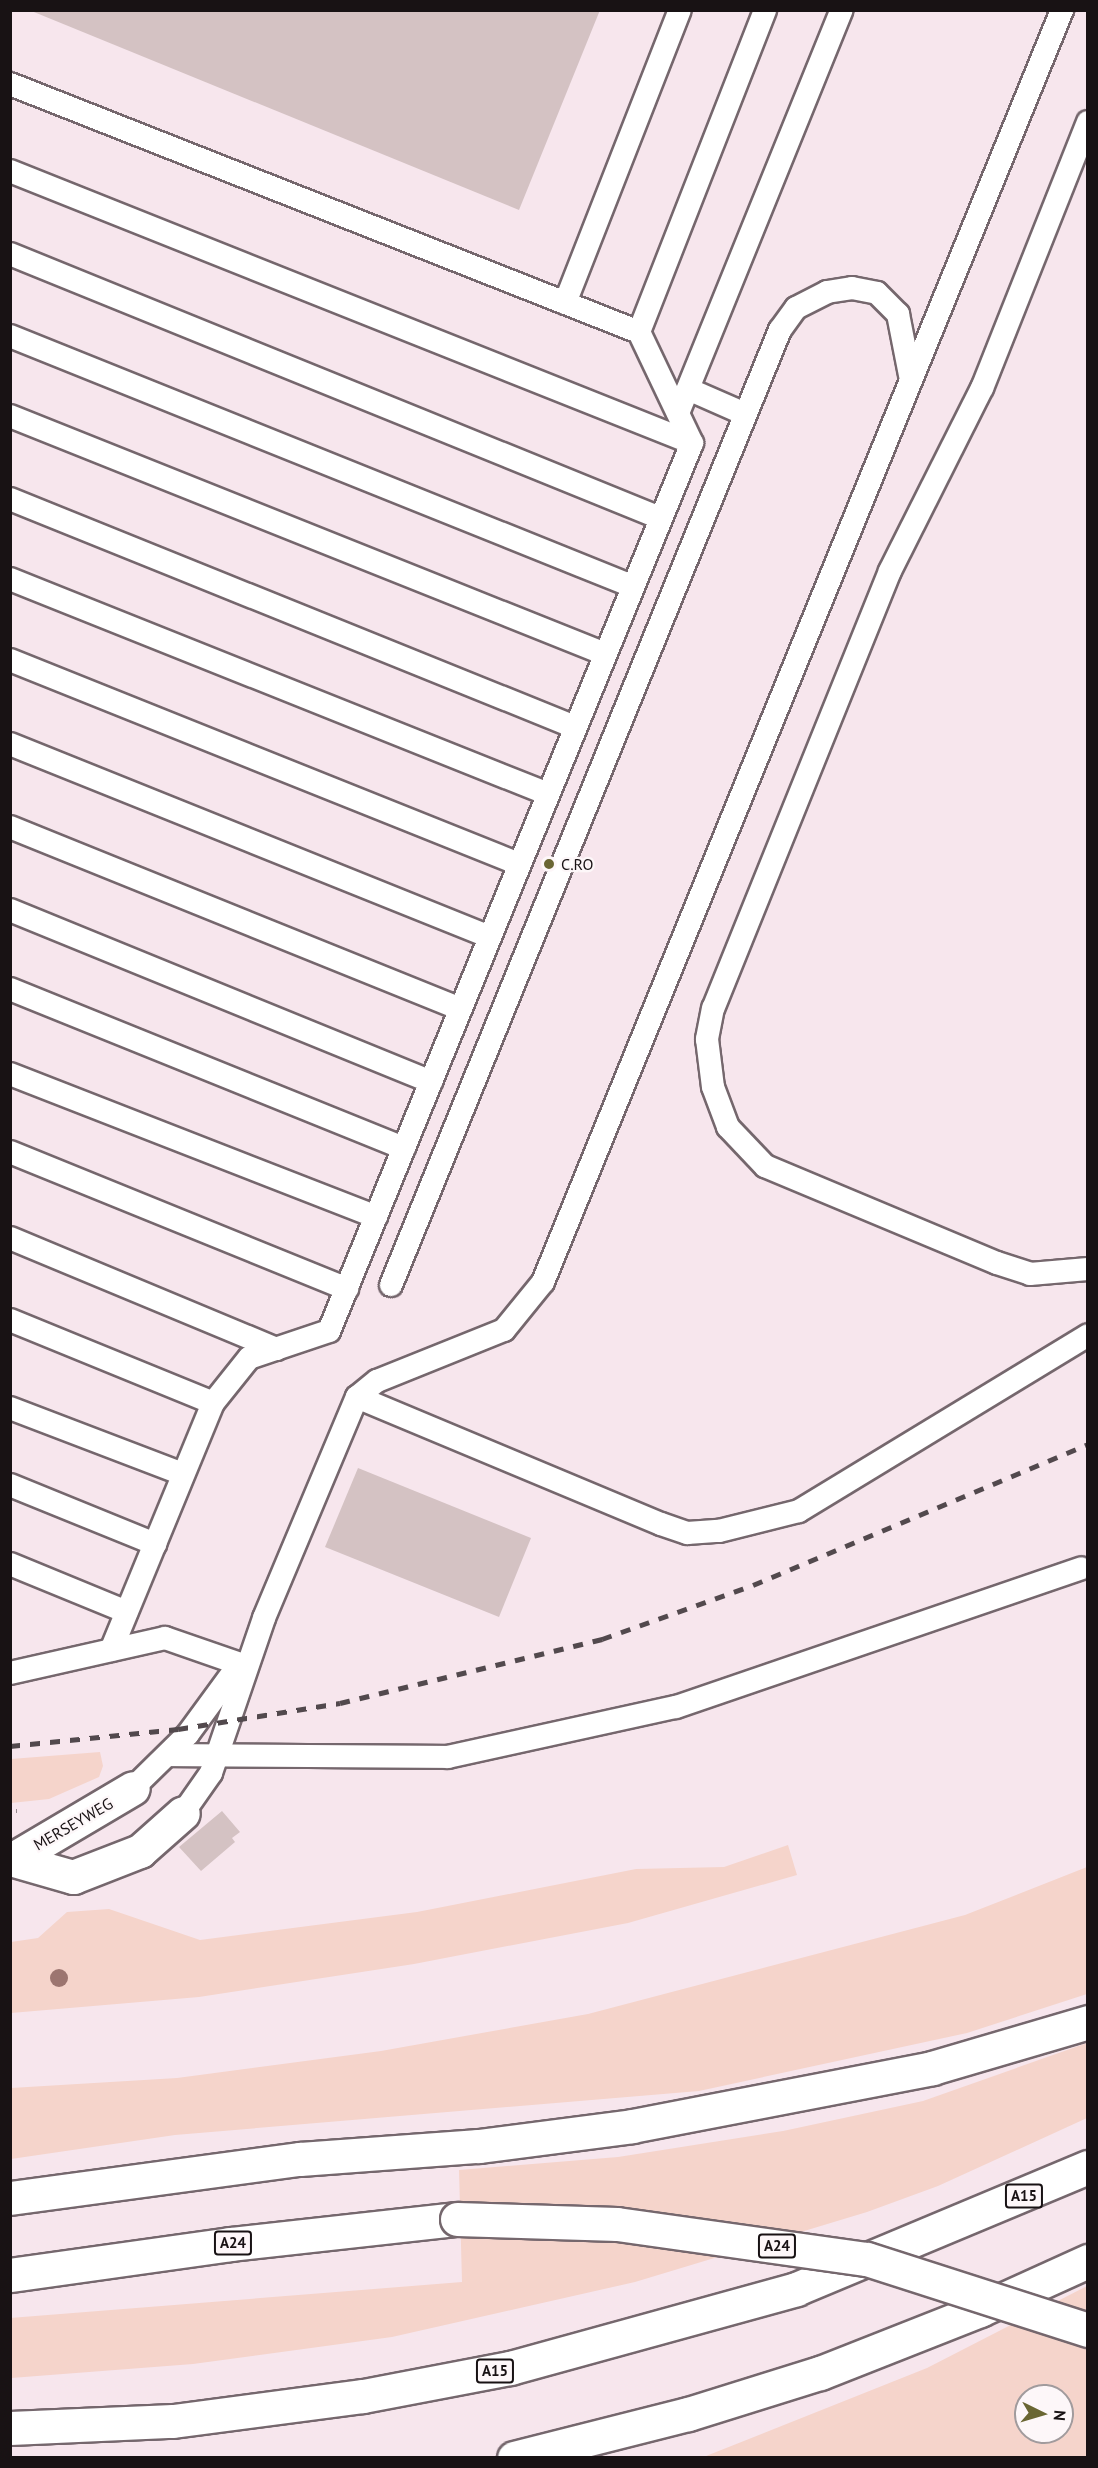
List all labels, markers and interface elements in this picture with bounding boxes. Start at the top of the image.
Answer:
place label: C.RO [561,854,593,874]
marker: C.RO [542,857,556,871]
street label: MERSEYWEG [30,1794,116,1854]
road number: A15 [1004,2184,1044,2208]
road number: A24 [214,2231,252,2255]
road number: A24 [758,2234,796,2258]
road number: A15 [476,2359,514,2383]
north arrow [1014,2384,1074,2444]
text: N [1050,2409,1070,2421]

